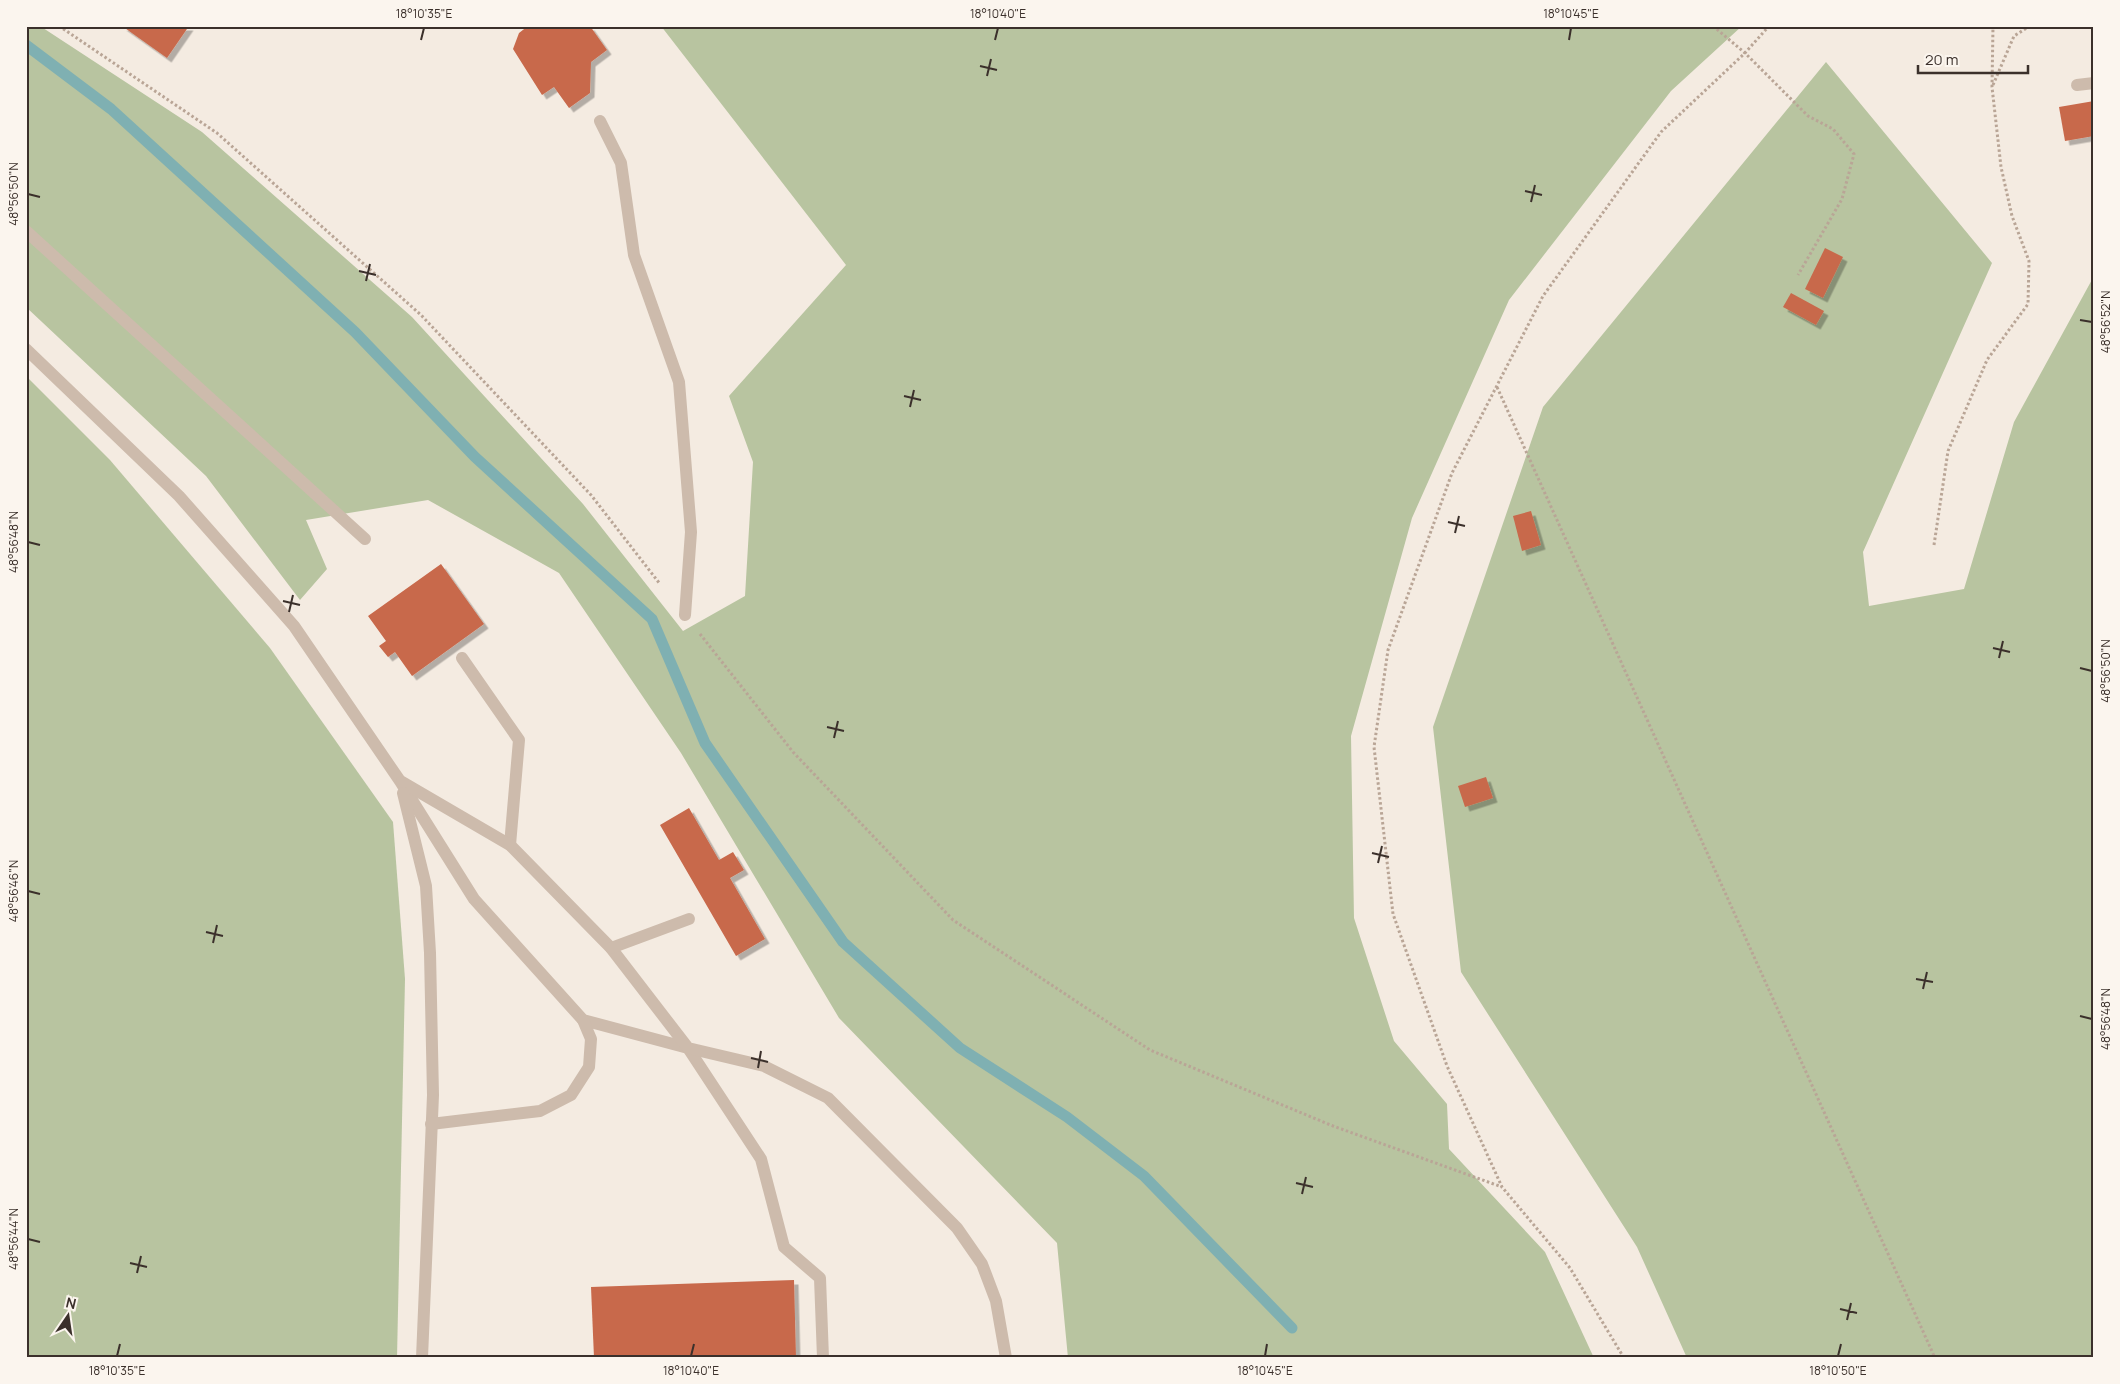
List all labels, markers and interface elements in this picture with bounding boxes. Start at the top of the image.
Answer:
text: 18°10'35"E [396,5,453,22]
text: 18°10'40"E [970,5,1026,22]
text: 18°10'45"E [1543,5,1599,22]
scale bar [1918,42,2028,74]
text: 20 m [1925,49,1958,70]
text: 48°56'50"N [5,162,22,226]
text: 48°56'52"N [2097,291,2114,353]
text: 48°56'48"N [5,511,22,573]
text: 48°56'50"N [2097,639,2114,703]
text: 48°56'46"N [5,860,22,922]
text: 48°56'48"N [2097,988,2114,1050]
text: 48°56'44"N [5,1208,22,1270]
north arrow [42,1292,92,1342]
text: N [64,1292,78,1313]
text: 18°10'35"E [89,1362,146,1379]
text: 18°10'40"E [663,1362,719,1379]
text: 18°10'45"E [1237,1362,1293,1379]
text: 18°10'50"E [1809,1362,1867,1379]

